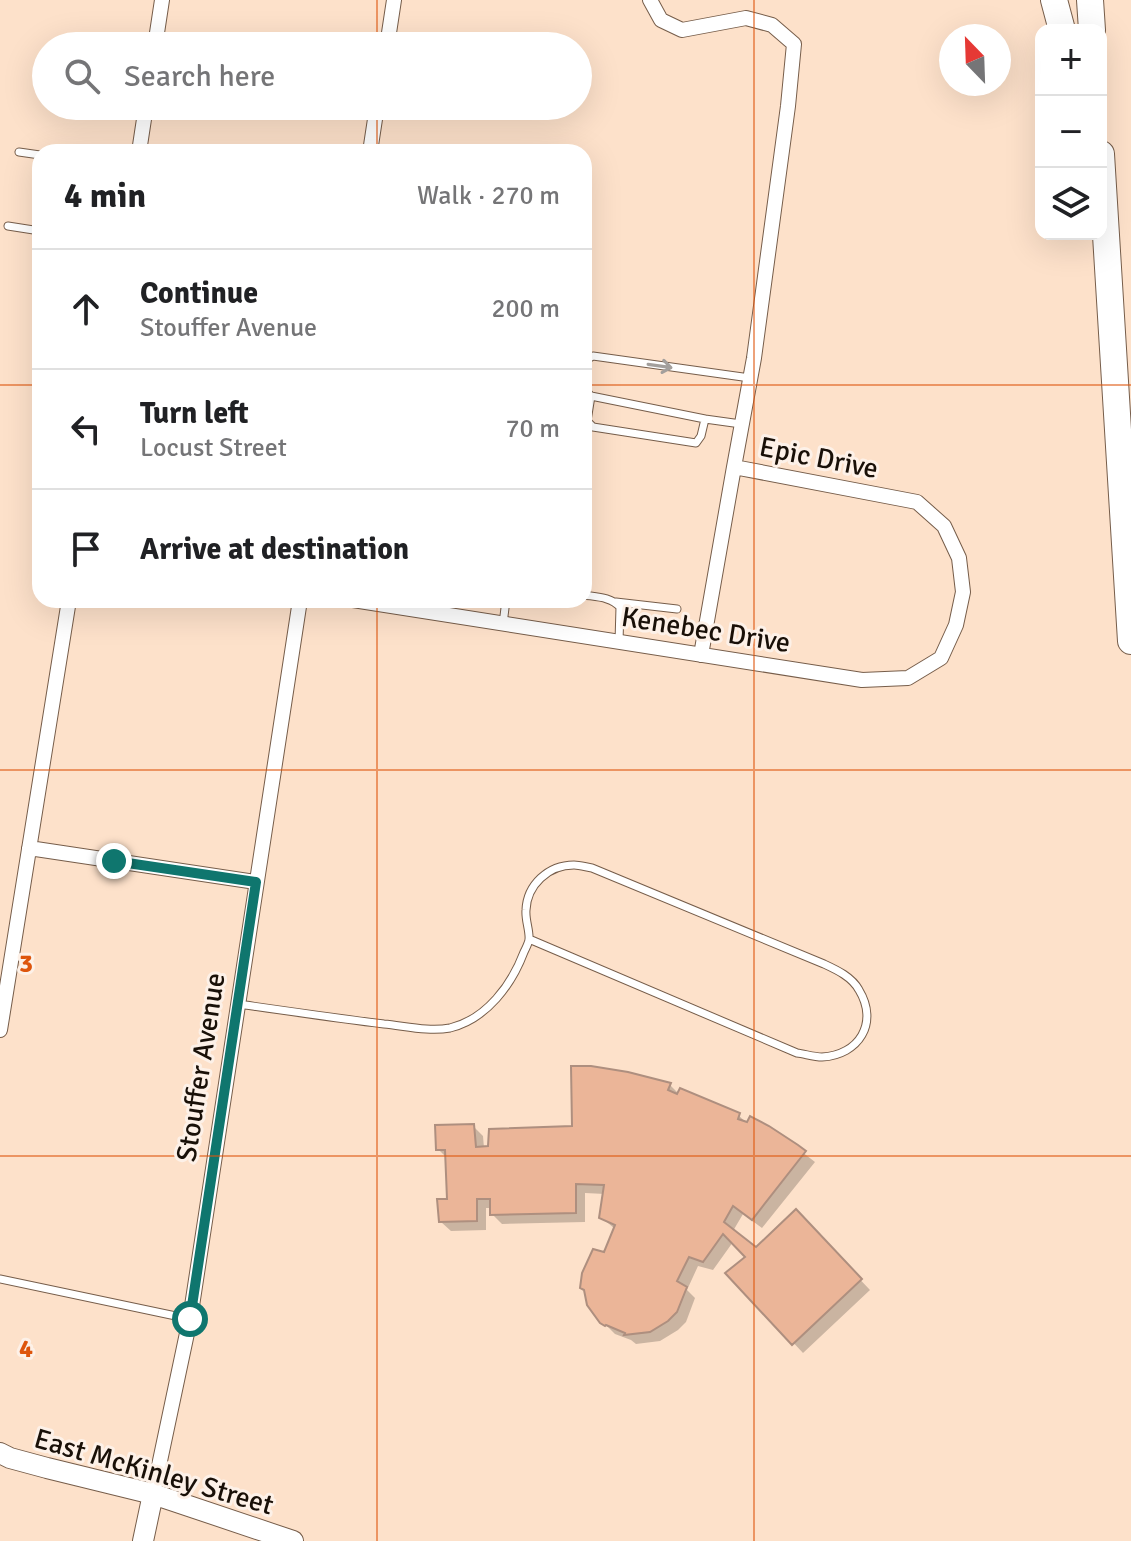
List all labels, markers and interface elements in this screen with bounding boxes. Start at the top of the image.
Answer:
north arrow [939,24,1011,96]
map controls [1035,24,1107,240]
button: + [1035,24,1107,96]
search box [32,32,592,120]
icon: search [60,54,104,98]
text: Search here [124,58,275,95]
button: − [1035,96,1107,168]
button: layers [1035,168,1107,240]
text: 4 min [64,175,146,217]
text: Walk · 270 m [417,180,560,212]
text: Continue [140,275,258,312]
icon: ahead [64,287,108,331]
text: 200 m [491,293,560,325]
text: Stouffer Avenue [140,312,317,344]
one-way arrow [647,359,672,374]
text: Turn left [140,395,249,432]
icon: left [64,407,108,451]
text: 70 m [505,413,560,445]
street label: Epic Drive [757,430,881,486]
text: Locust Street [140,432,287,464]
icon: arrive [64,527,108,571]
text: Arrive at destination [140,531,409,568]
street label: Kenebec Drive [619,600,793,660]
route end [96,843,132,879]
text: 3 [19,948,33,980]
street label: Stouffer Avenue [169,970,233,1164]
route start [172,1301,208,1337]
text: 4 [19,1333,33,1365]
street label: East McKinley Street [30,1422,277,1522]

